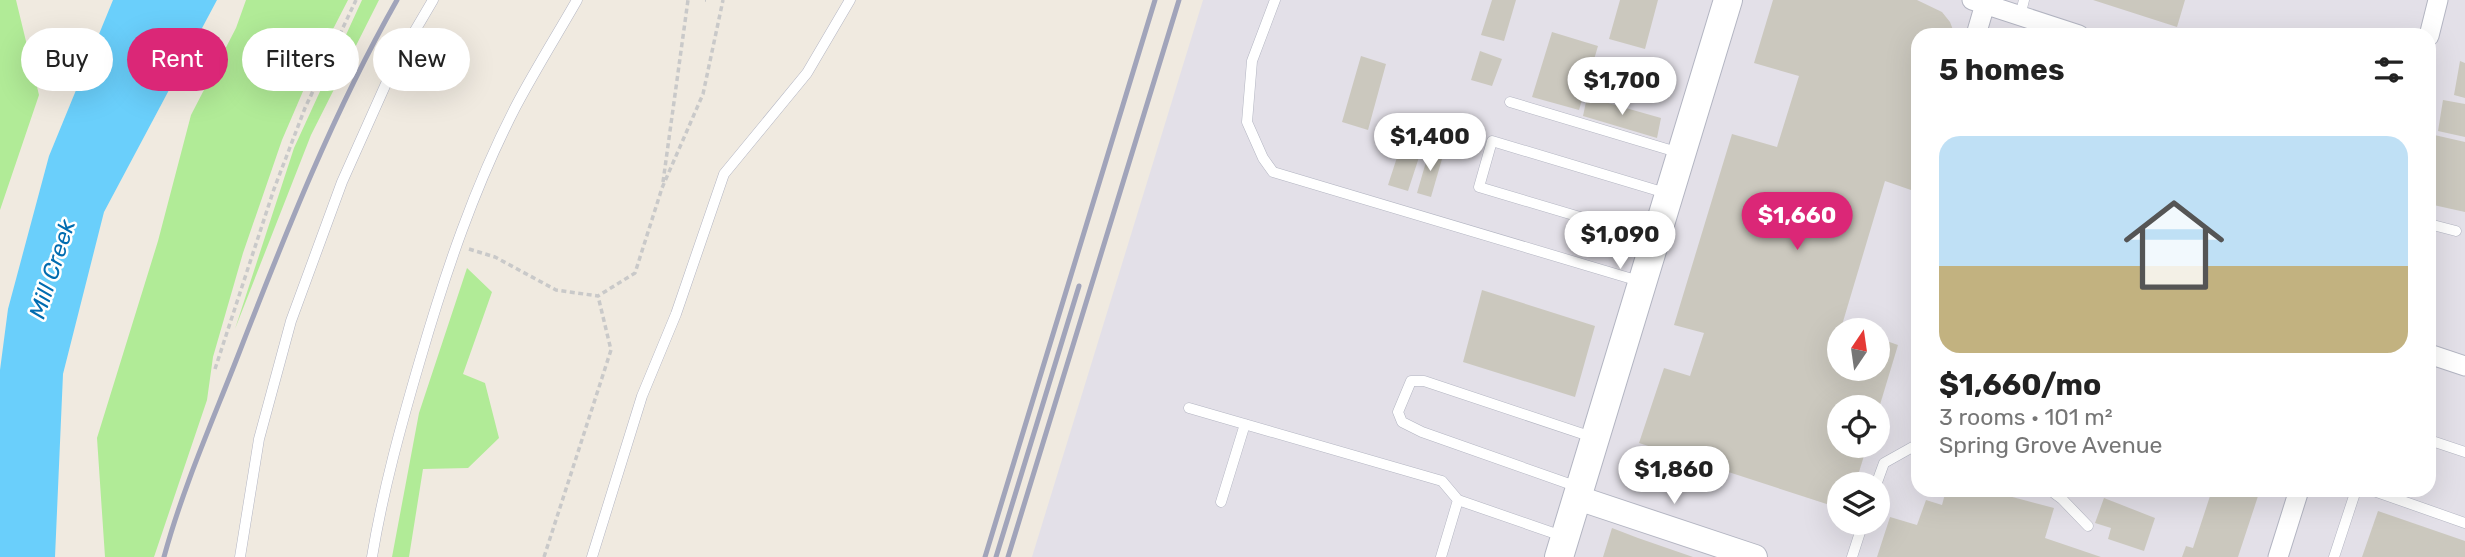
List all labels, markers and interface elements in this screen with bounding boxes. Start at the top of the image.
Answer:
chip: Buy [21,28,113,91]
chip: Rent [127,28,228,91]
chip: Filters [242,28,359,91]
chip: New [373,28,470,91]
icon: filters [2370,51,2408,89]
text: 5 homes [1939,52,2065,88]
pin: $1,700 [1565,58,1679,117]
text: $1,700 [1584,66,1660,94]
pin: $1,400 [1373,114,1487,173]
text: $1,400 [1390,122,1470,150]
icon: home [2111,182,2237,308]
pin: $1,660 [1740,192,1854,252]
text: $1,660 [1758,201,1836,229]
pin: $1,090 [1563,212,1677,271]
water label: Mill Creek [23,215,81,322]
text: $1,090 [1580,220,1660,248]
north arrow [1827,318,1890,382]
map controls [1827,318,1890,535]
text: $1,660/mo [1939,367,2101,403]
button: locate [1827,395,1890,458]
text: 3 rooms · 101 m² [1939,403,2113,431]
text: Spring Grove Avenue [1939,431,2162,459]
pin: $1,860 [1617,447,1731,506]
text: $1,860 [1634,455,1714,483]
button: layers [1827,472,1890,535]

